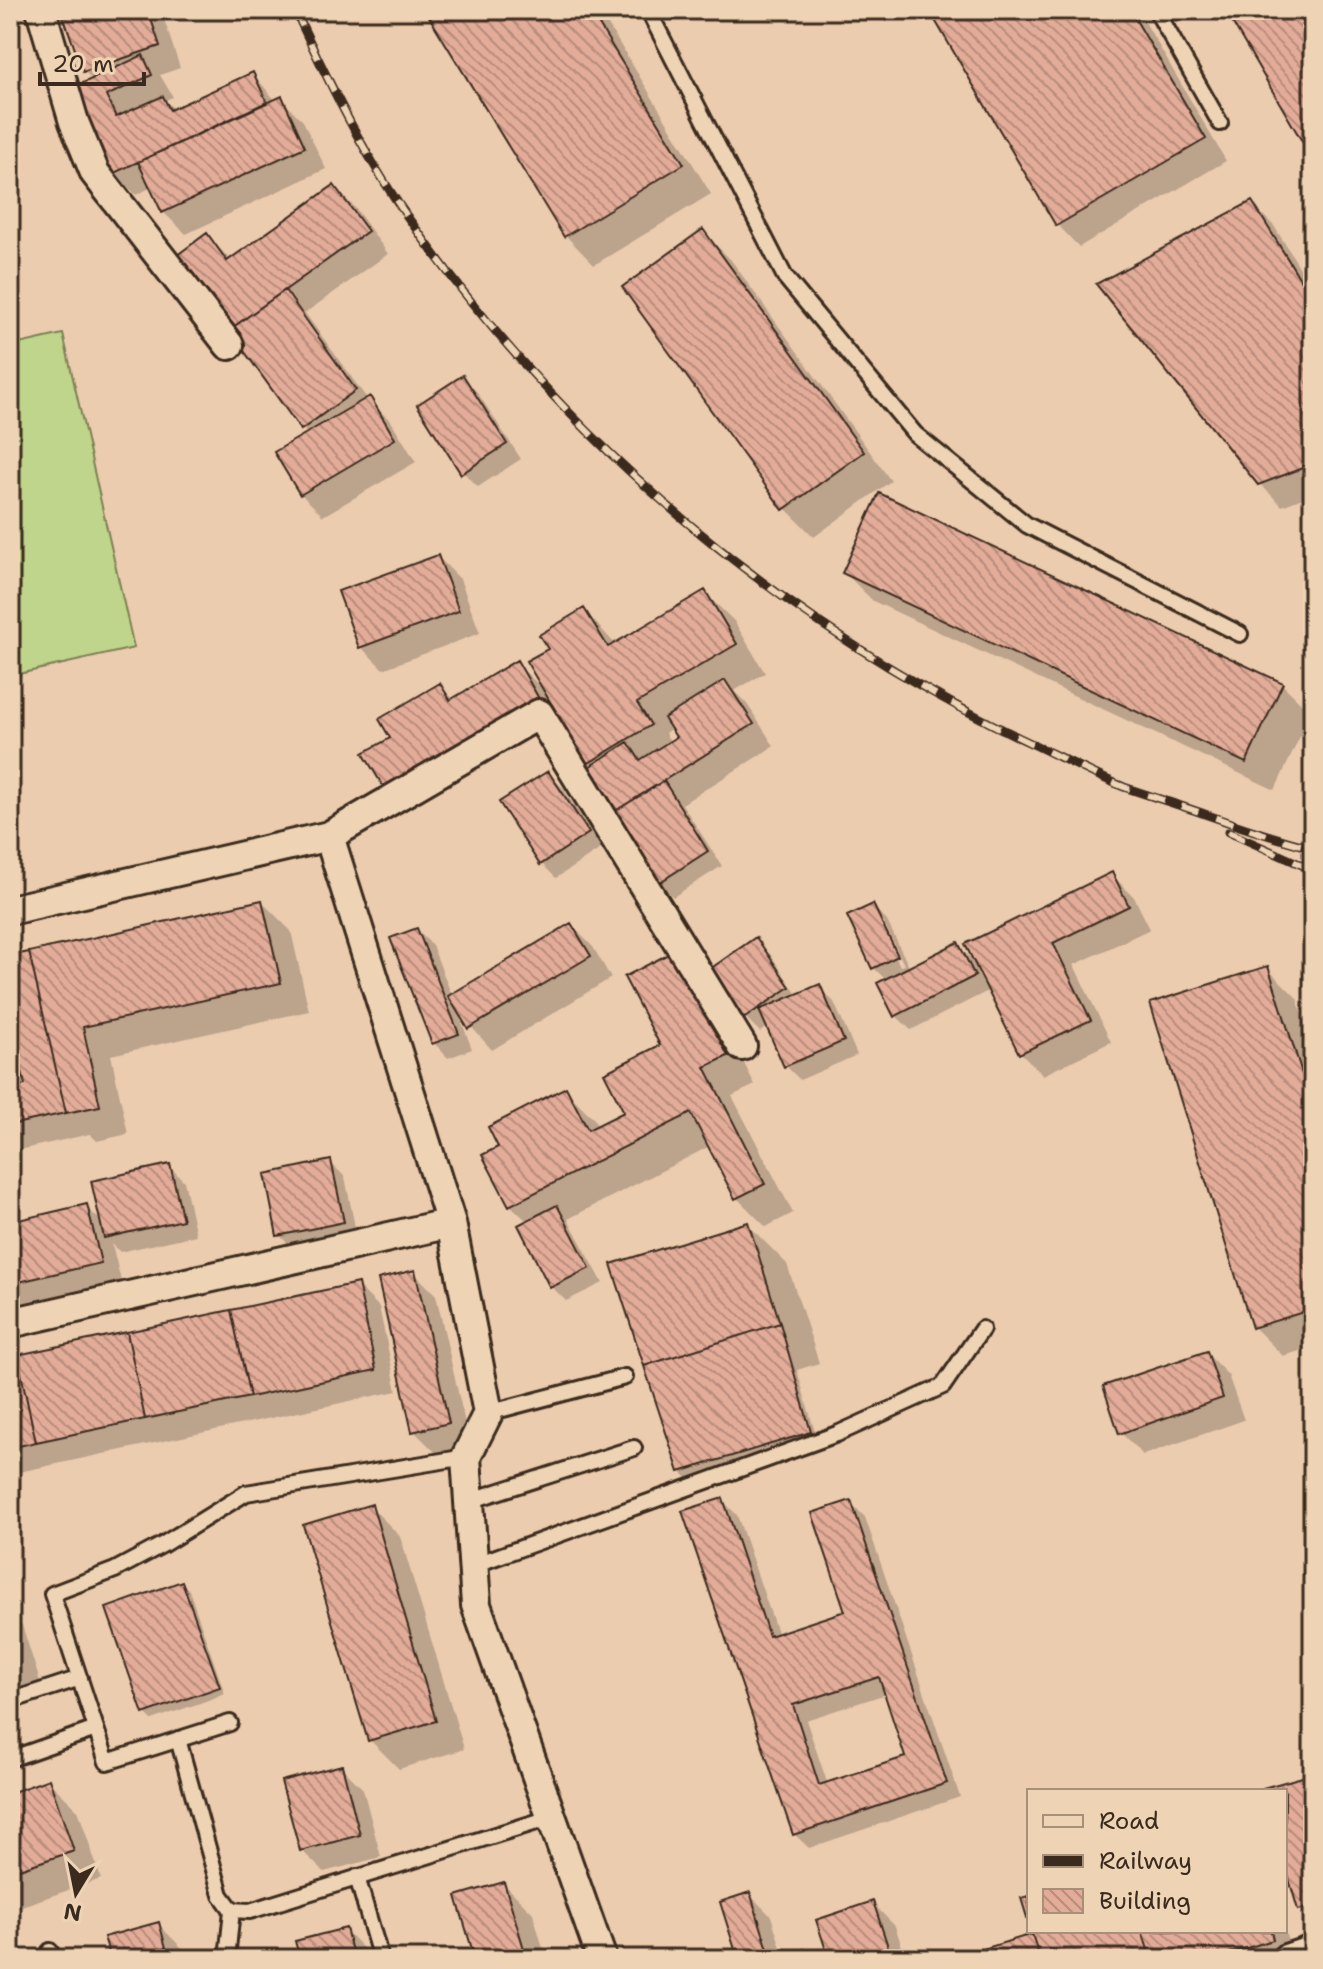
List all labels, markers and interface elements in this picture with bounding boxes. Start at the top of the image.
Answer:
scale bar [40,36,144,86]
text: 20 m [52,48,114,80]
legend [1027,1789,1287,1933]
text: Road [1099,1805,1159,1837]
text: Railway [1099,1845,1192,1877]
north arrow [36,1853,116,1933]
text: Building [1099,1885,1191,1917]
text: N [62,1896,84,1928]

